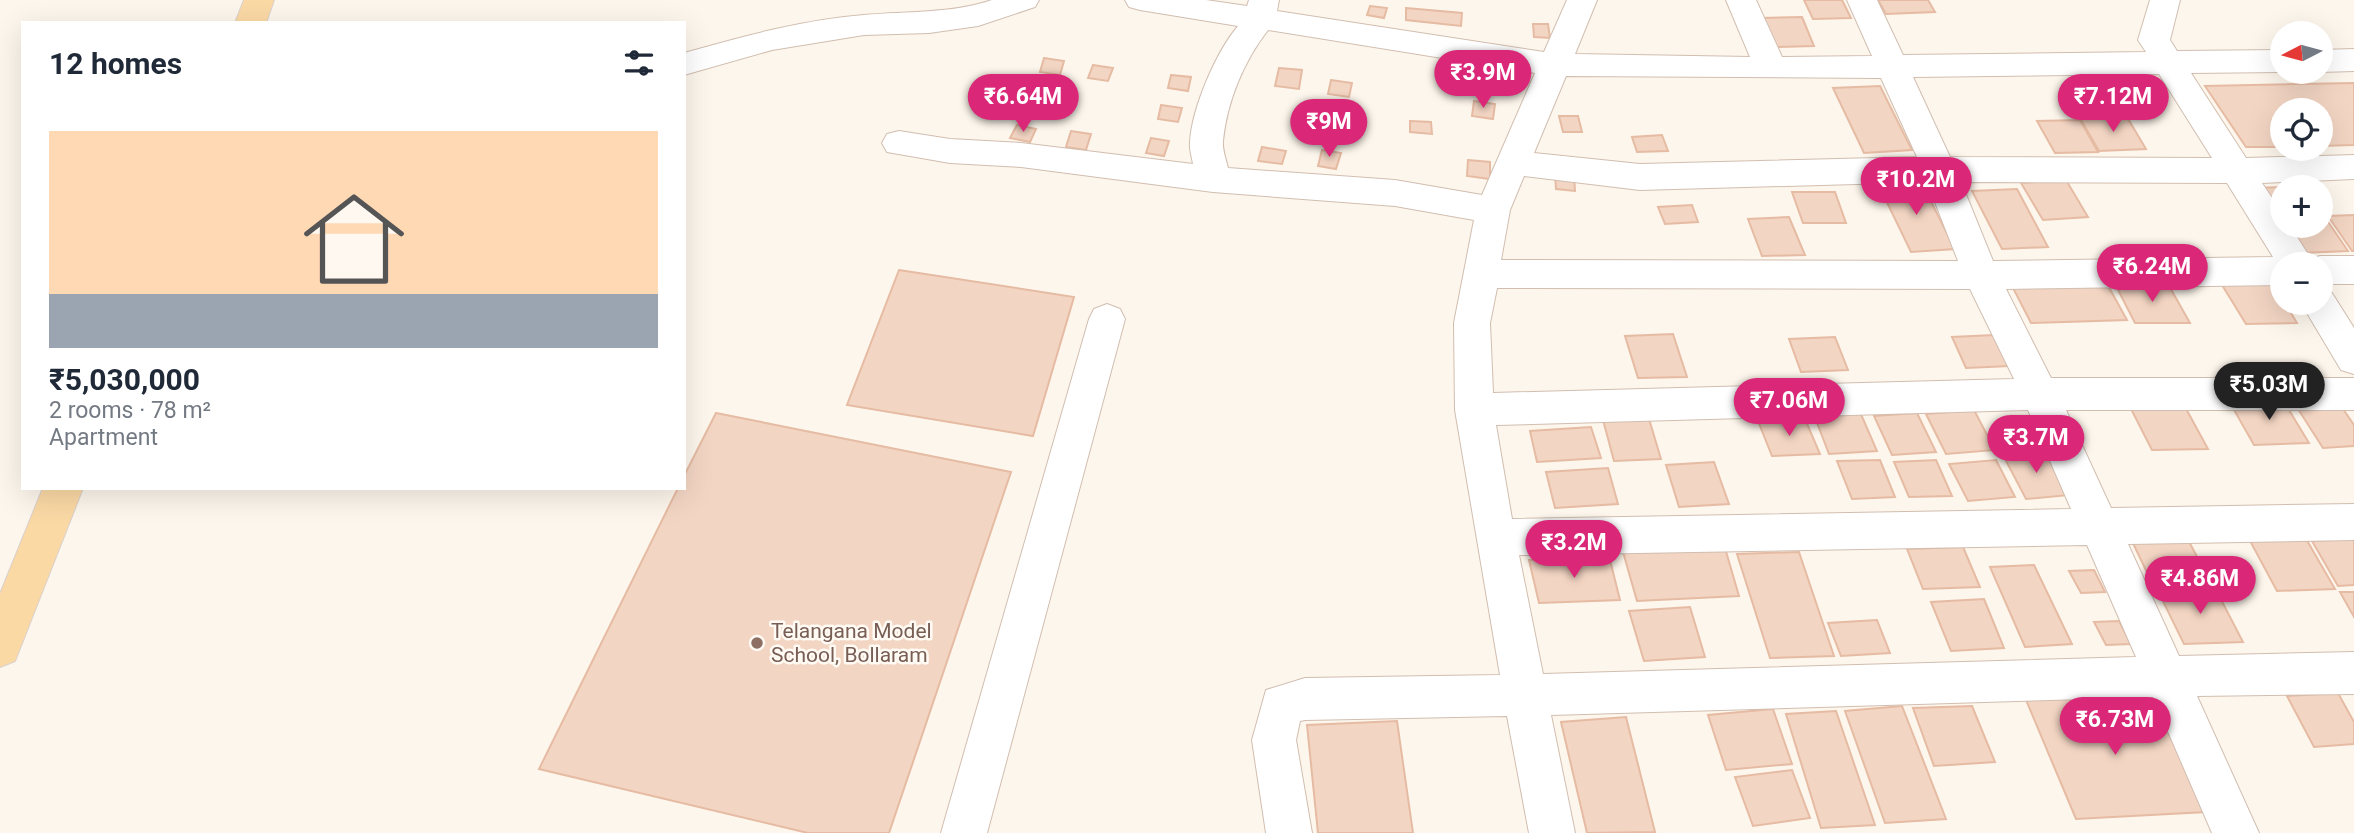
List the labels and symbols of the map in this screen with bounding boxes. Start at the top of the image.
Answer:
north arrow [2270,21,2333,84]
pin: ₹3.9M [1434,50,1532,110]
pin: ₹6.64M [966,74,1080,134]
pin: ₹7.12M [2056,74,2170,134]
pin: ₹9M [1295,100,1363,159]
pin: ₹10.2M [1859,158,1973,217]
pin: ₹6.24M [2095,244,2209,304]
pin: ₹5.03M [2212,362,2326,422]
pin: ₹7.06M [1732,378,1846,438]
pin: ₹3.7M [1987,416,2085,475]
pin: ₹3.2M [1525,520,1623,580]
pin: ₹4.86M [2143,556,2257,616]
place label: Telangana Model School, Bollaram [771,619,932,667]
marker: Telangana Model School, Bollaram [749,635,765,651]
pin: ₹6.73M [2058,698,2172,757]

